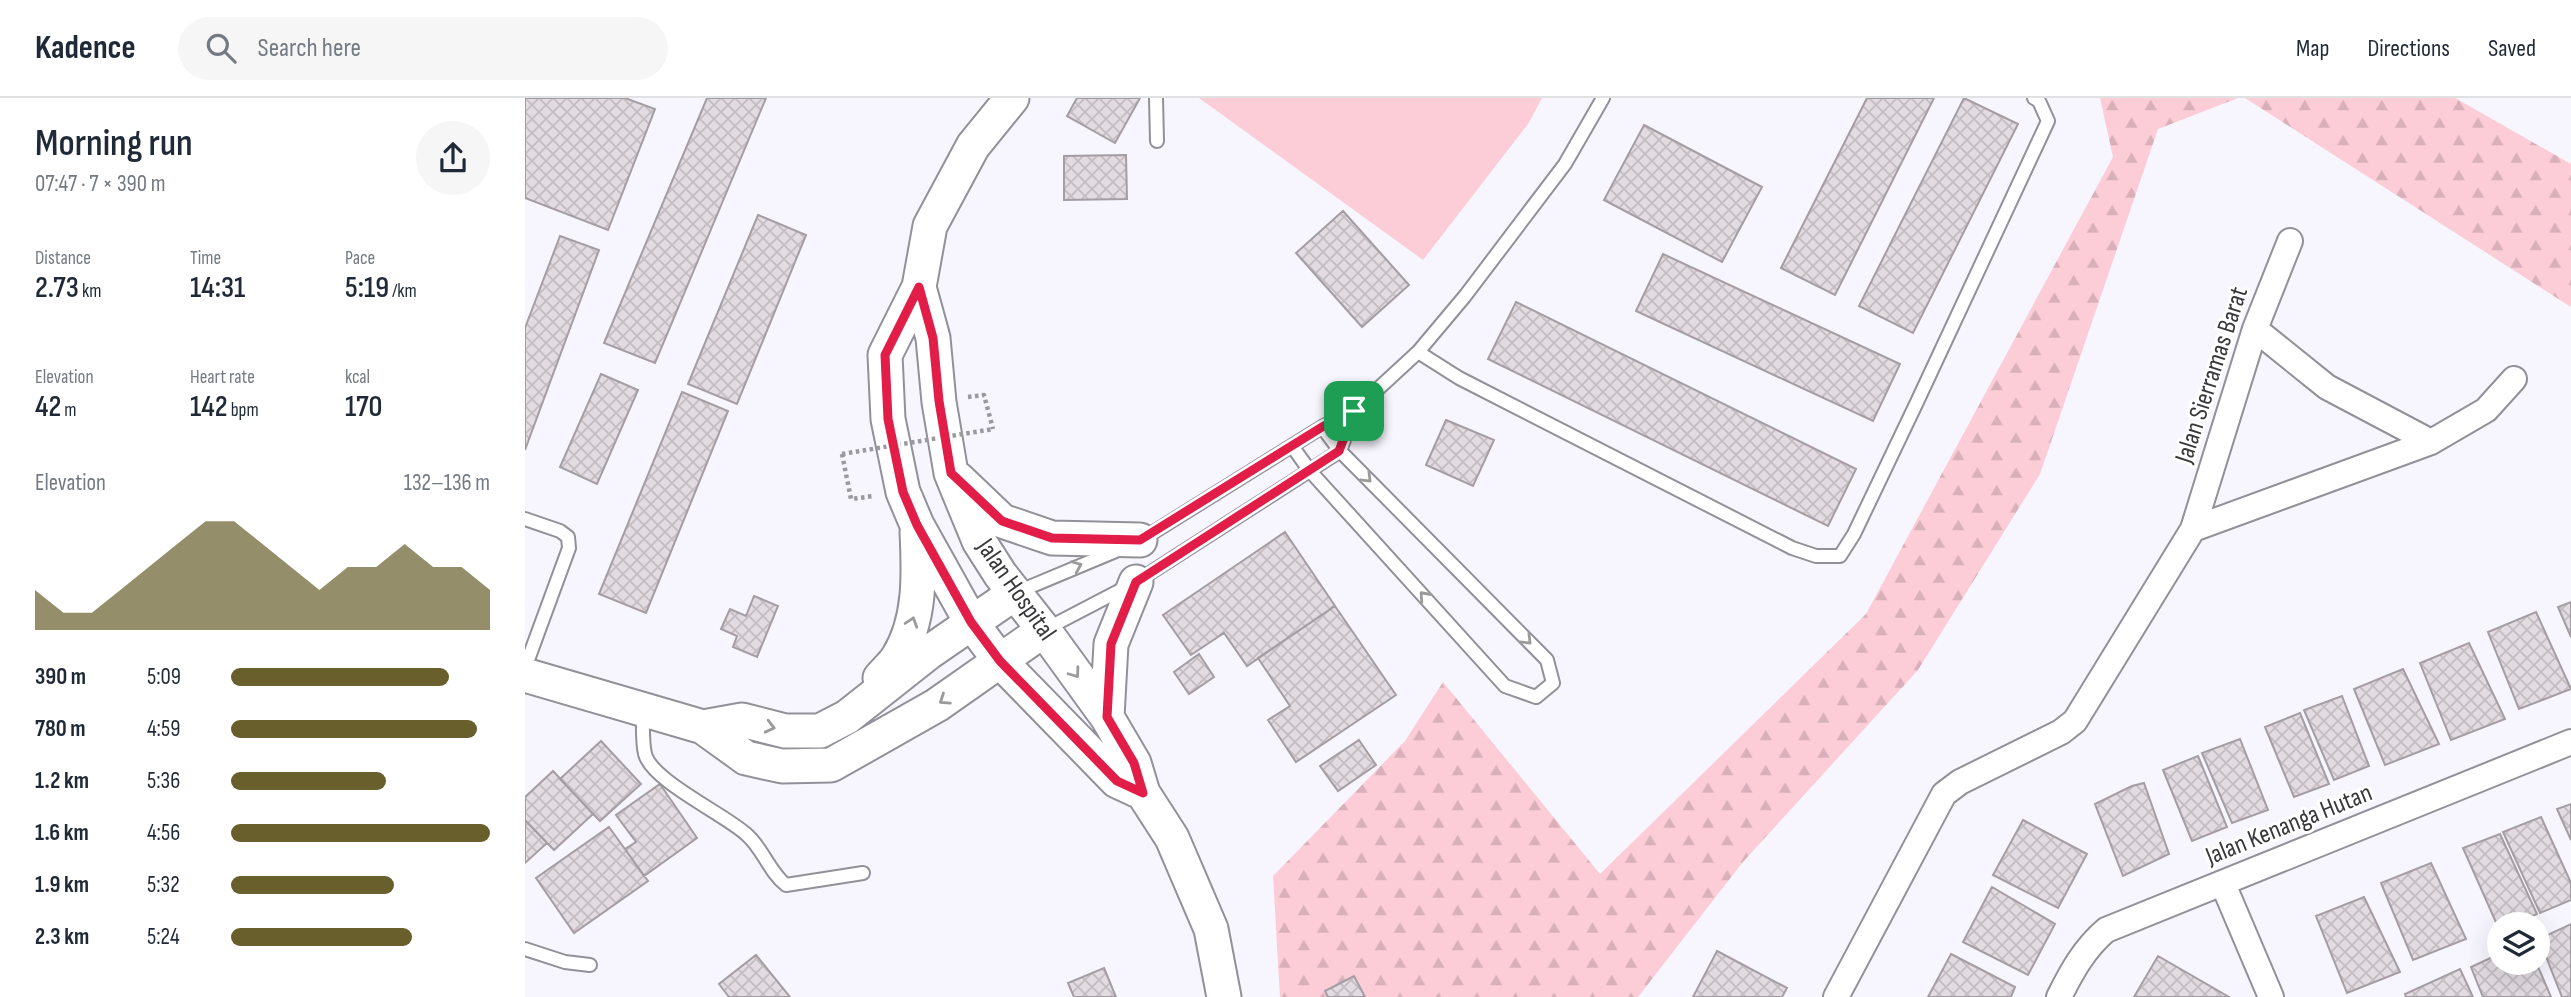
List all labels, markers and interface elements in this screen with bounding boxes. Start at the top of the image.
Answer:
search box [178,17,668,80]
text: Kadence [35,28,136,68]
icon: search [202,29,240,67]
text: Search here [258,33,361,64]
text: Map [2296,34,2329,63]
text: Directions [2367,34,2450,63]
text: Saved [2488,34,2536,63]
text: Morning run [35,121,193,166]
button: share [416,121,490,195]
text: 07:47 · 7 × 390 m [35,170,165,198]
text: Distance [35,247,91,270]
text: Time [190,247,221,270]
text: Pace [345,247,375,270]
text: 2.73 [35,270,79,306]
text: 14:31 [190,270,245,306]
text: 5:19 [345,270,389,306]
text: km [79,280,101,303]
text: /km [389,280,417,303]
street label: Jalan Sierramas Barat [2169,283,2255,468]
text: Elevation [35,366,94,389]
text: Heart rate [190,366,255,389]
text: kcal [345,366,370,389]
pin [1324,381,1384,441]
text: 42 [35,389,61,425]
text: 142 [190,389,228,425]
text: 170 [345,389,383,425]
icon: arrive [1335,392,1373,430]
text: m [61,399,77,422]
text: bpm [228,399,259,422]
text: Elevation [35,469,106,497]
text: 132–136 m [404,469,490,497]
one-way arrow [1358,470,1371,483]
street label: Jalan Hospital [969,532,1062,647]
one-way arrow [1071,561,1083,575]
one-way arrow [1420,592,1432,605]
one-way arrow [904,616,918,628]
one-way arrow [1518,632,1531,645]
text: 390 m [35,663,86,691]
text: 5:09 [147,663,181,691]
one-way arrow [1067,665,1079,678]
one-way arrow [939,692,952,704]
text: 780 m [35,715,86,743]
text: 4:59 [147,715,180,743]
one-way arrow [763,719,775,733]
text: 1.2 km [35,767,89,795]
text: 5:36 [147,767,180,795]
street label: Jalan Kenanga Hutan [2200,778,2377,873]
text: 1.6 km [35,819,89,847]
text: 4:56 [147,819,180,847]
text: 1.9 km [35,871,89,899]
text: 5:32 [147,871,180,899]
map controls [2487,912,2550,975]
button: layers [2487,912,2550,975]
text: 2.3 km [35,923,89,951]
text: 5:24 [147,923,180,951]

